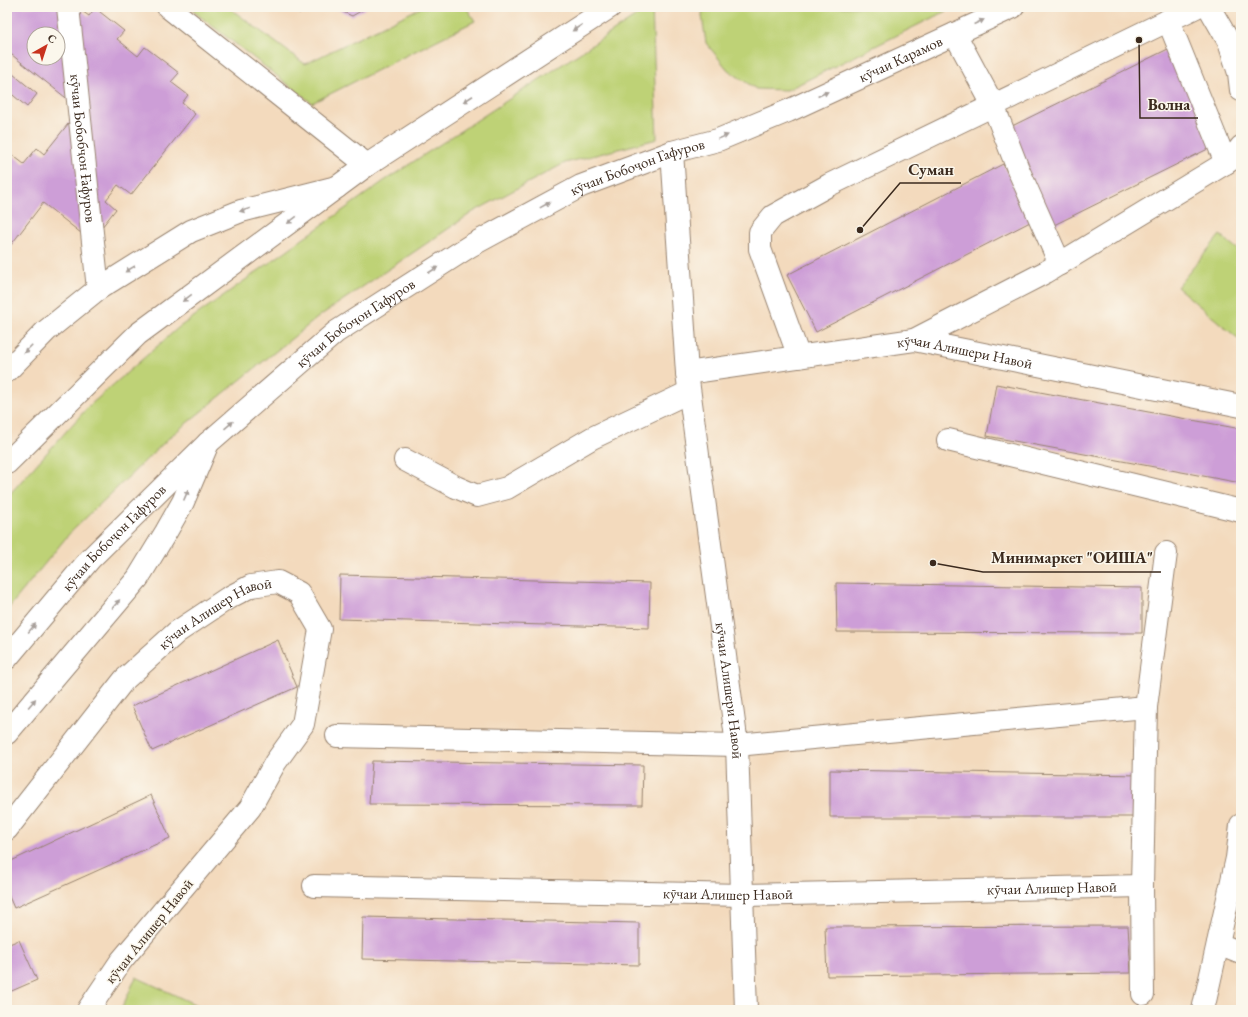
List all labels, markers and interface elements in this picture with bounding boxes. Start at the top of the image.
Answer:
one-way arrow [974,19,986,25]
one-way arrow [572,24,582,32]
north arrow [26,26,66,66]
text: С [45,30,60,46]
street label: кӯчаи Карамов [856,31,945,86]
street label: кӯчаи Бобобҷон Ғафуров [66,73,101,223]
callout: Волна [1140,90,1198,118]
one-way arrow [818,91,830,97]
text: Волна [1148,94,1191,115]
one-way arrow [463,95,473,103]
street label: кӯчаи Бобоҷон Гафуров [566,134,707,199]
one-way arrow [717,134,729,140]
callout: Суман [900,155,961,183]
text: Суман [908,159,954,180]
one-way arrow [540,202,551,209]
one-way arrow [239,208,251,214]
one-way arrow [286,216,297,225]
one-way arrow [125,265,135,273]
one-way arrow [427,267,439,274]
street label: кӯчаи Бобоҷон Гафуров [292,274,418,372]
one-way arrow [182,294,193,302]
street label: кӯчаи Алишери Навоӣ [895,330,1034,373]
one-way arrow [23,344,33,354]
one-way arrow [224,420,235,429]
street label: кӯчаи Бобоҷон Гафуров [57,480,170,595]
one-way arrow [183,489,189,500]
callout: Минимаркет "ОИША" [983,544,1161,572]
text: Минимаркет "ОИША" [991,547,1153,568]
street label: кӯчаи Алишер Навоӣ [154,573,273,653]
one-way arrow [111,598,120,609]
street label: кӯчаи Алишери Навоӣ [712,621,747,759]
one-way arrow [27,623,36,634]
one-way arrow [27,698,36,708]
street label: кӯчаи Алишер Навоӣ [100,874,197,987]
street label: кӯчаи Алишер Навоӣ [987,877,1117,898]
street label: кӯчаи Алишер Навоӣ [663,883,793,904]

